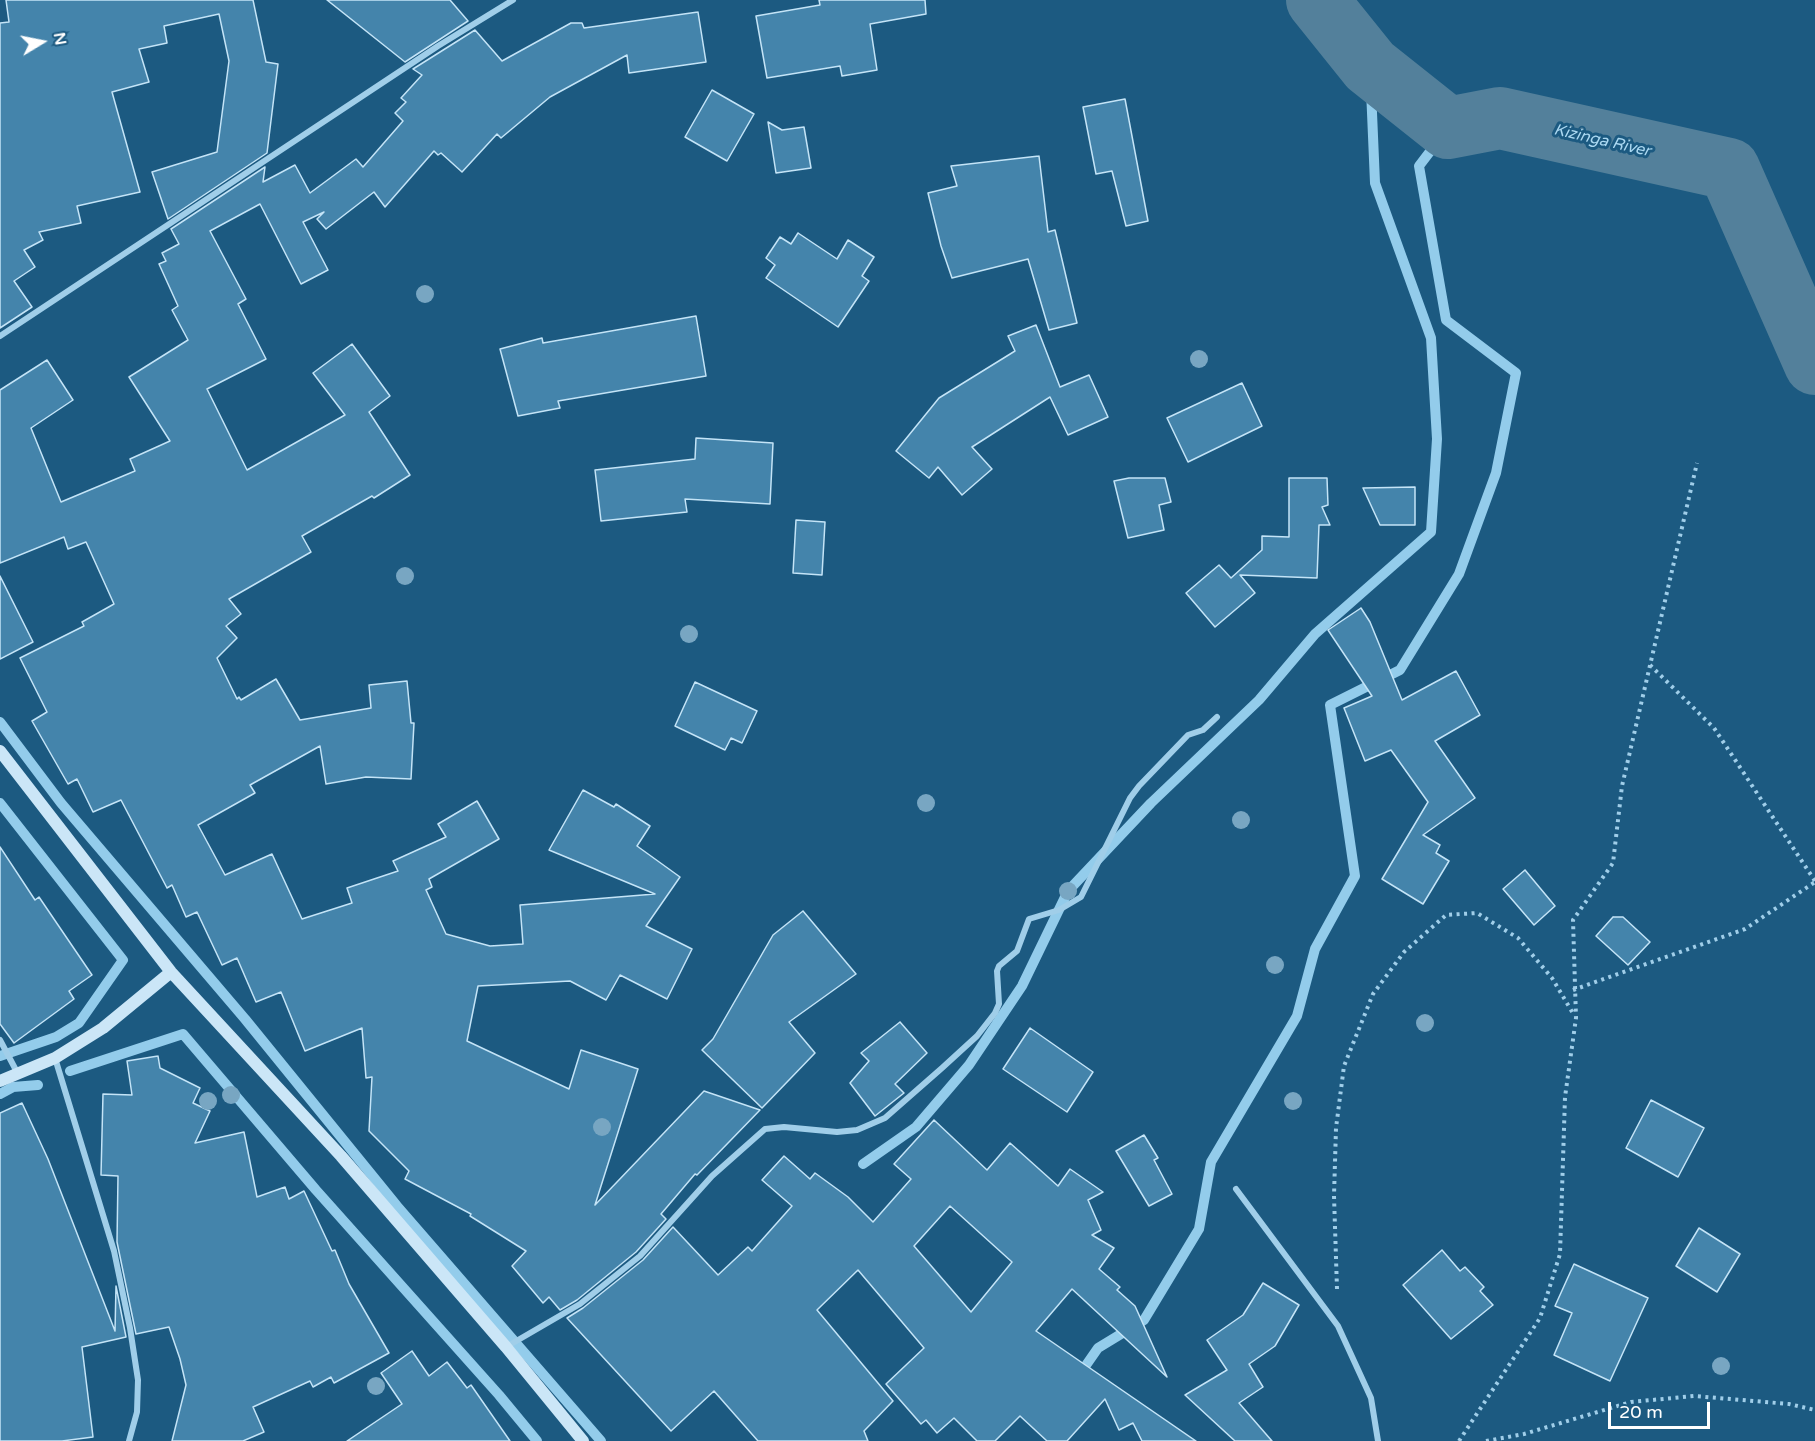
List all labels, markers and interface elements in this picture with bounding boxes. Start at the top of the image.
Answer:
north arrow [12,12,72,72]
text: N [49,31,71,47]
water label: Kizinga River [1552,121,1652,161]
scale bar [1611,1390,1713,1428]
text: 20 m [1619,1401,1663,1423]

